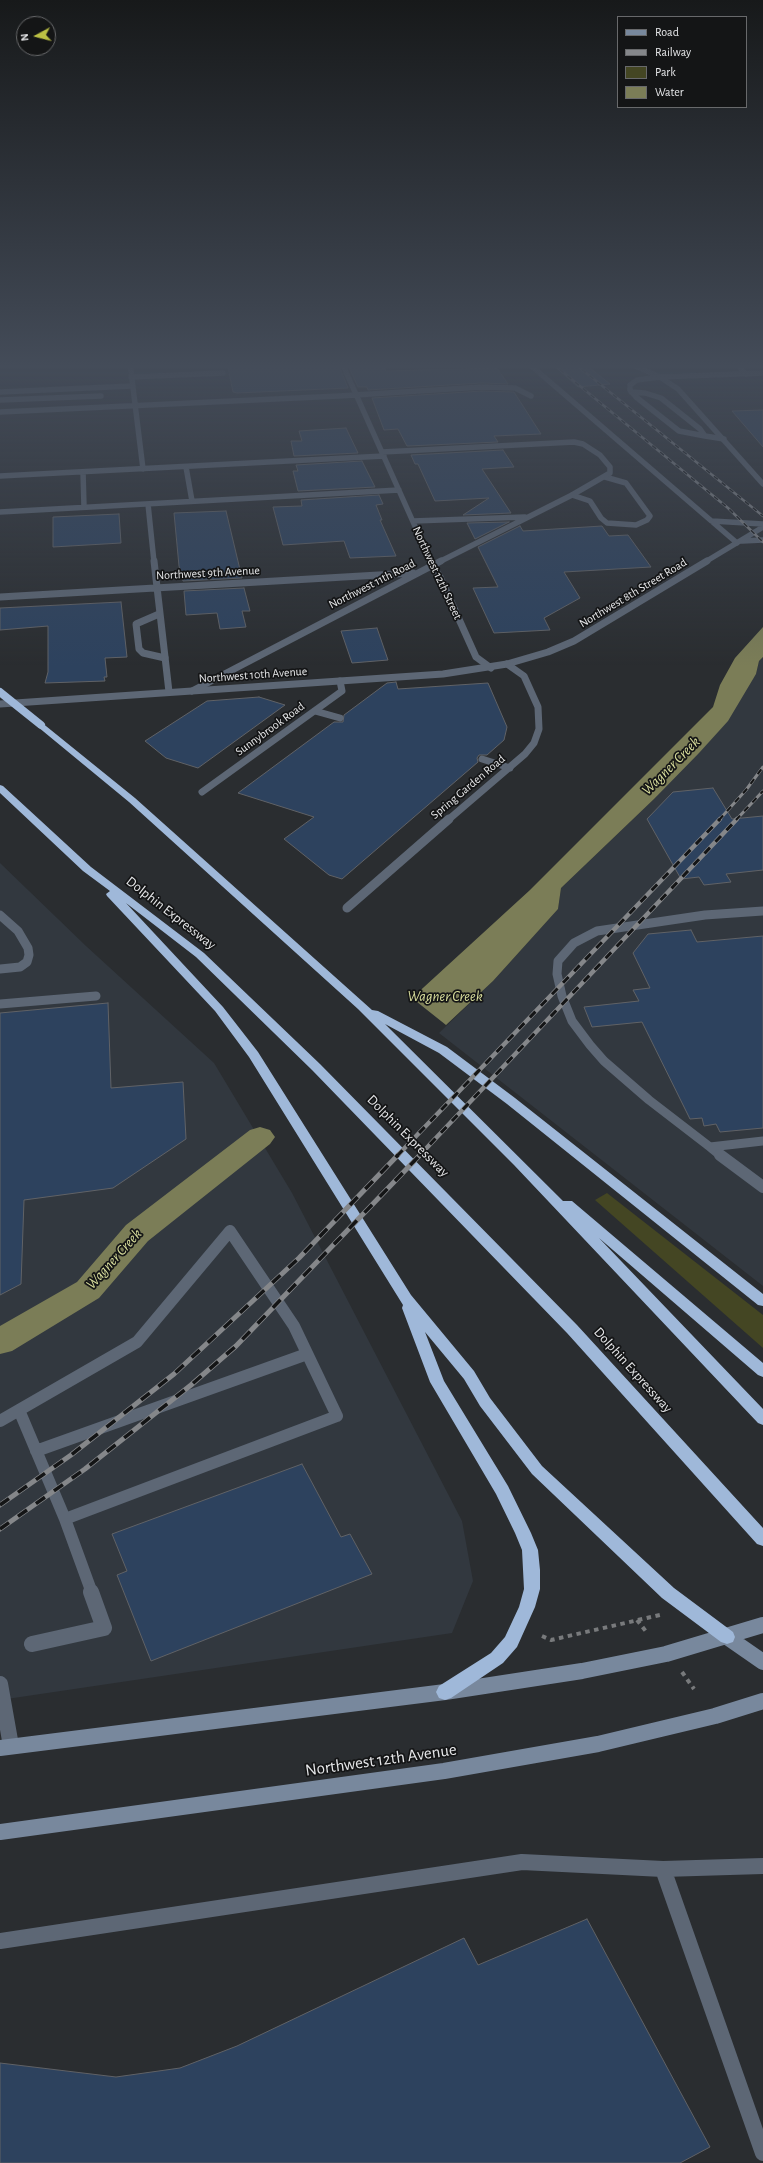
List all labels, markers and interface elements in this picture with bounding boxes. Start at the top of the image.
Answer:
north arrow [16,16,56,56]
legend [617,16,747,108]
text: Road [655,26,679,38]
text: N [19,33,31,42]
text: Railway [655,46,691,58]
text: Park [655,66,676,78]
text: Water [655,86,684,98]
street label: Northwest 12th Street [409,524,465,622]
street label: Northwest 8th Street Road [577,555,689,631]
street label: Northwest 11th Road [326,556,418,612]
street label: Northwest 9th Avenue [156,563,260,583]
street label: Northwest 10th Avenue [198,664,308,686]
street label: Sunnybrook Road [233,699,307,759]
water label: Wagner Creek [638,733,704,799]
street label: Spring Garden Road [428,752,508,822]
street label: Dolphin Expressway [123,873,219,953]
water label: Wagner Creek [407,987,483,1005]
street label: Dolphin Expressway [363,1091,453,1181]
water label: Wagner Creek [82,1225,146,1293]
street label: Dolphin Expressway [590,1324,676,1416]
street label: Northwest 12th Avenue [304,1739,458,1781]

